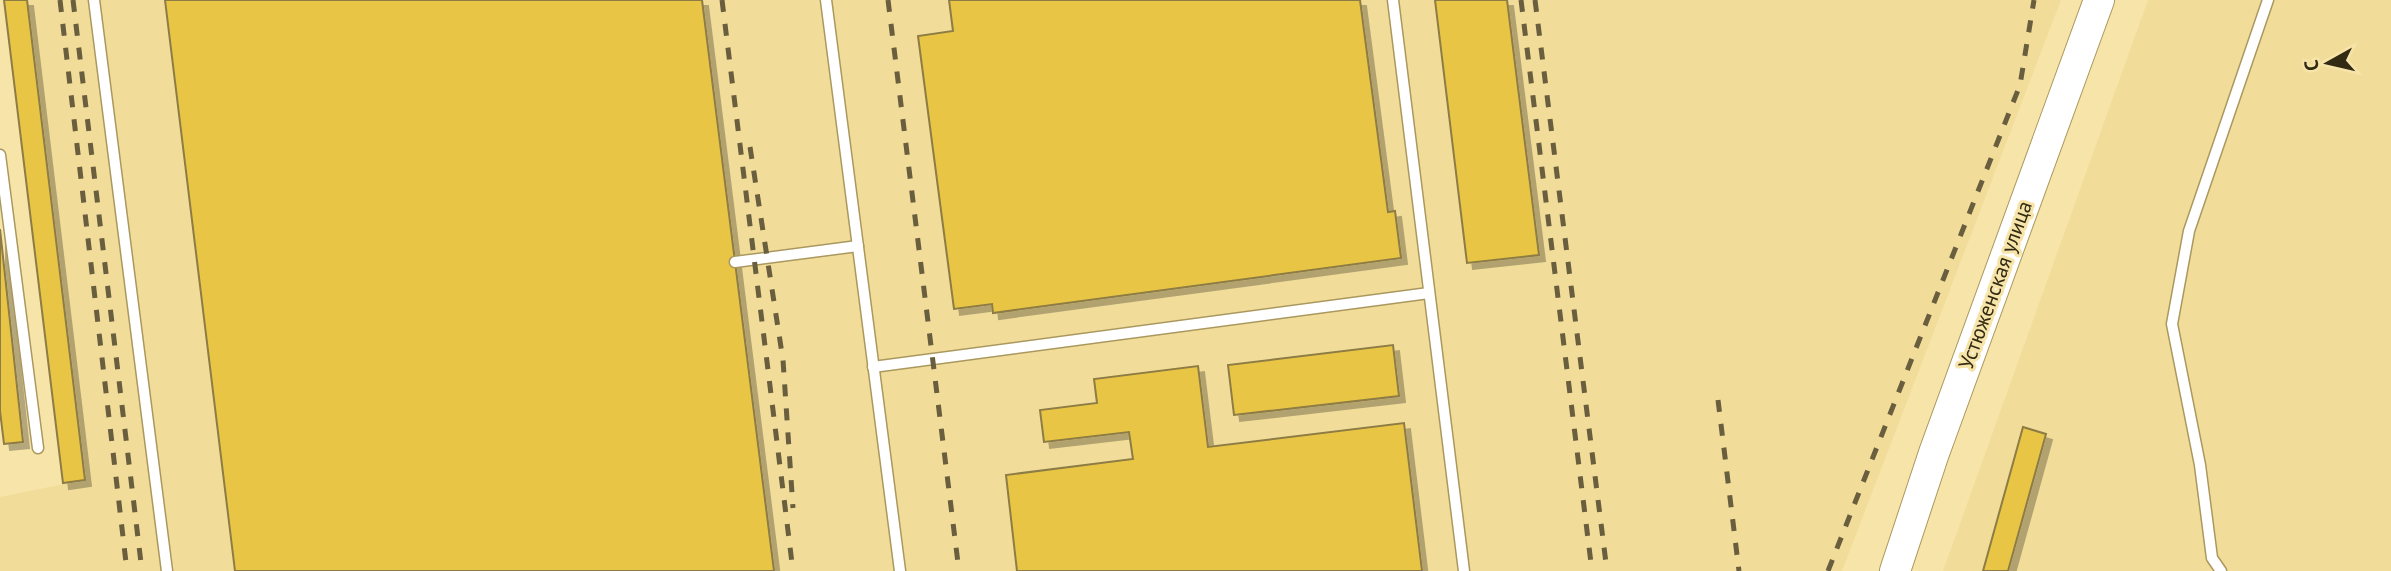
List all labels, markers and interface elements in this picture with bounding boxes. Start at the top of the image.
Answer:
north arrow [2293,28,2363,98]
text: С [2298,58,2324,72]
street label: Устюженская улица [1952,197,2038,373]

